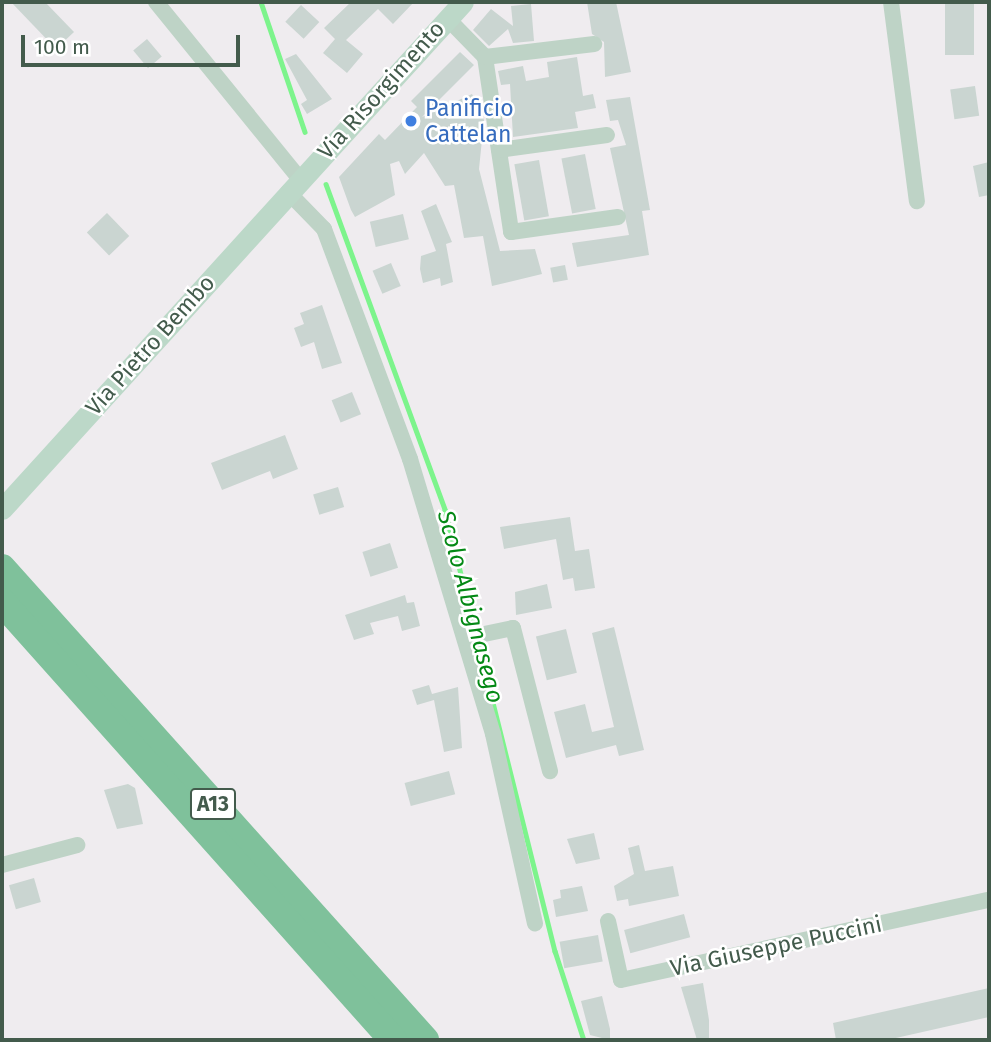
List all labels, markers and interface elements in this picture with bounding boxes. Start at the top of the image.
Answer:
street label: Via Risorgimento [312,15,450,165]
scale bar [24,21,243,65]
text: 100 m [34,34,90,60]
place label: Panificio Cattelan [425,94,514,148]
marker: Panificio Cattelan [403,113,419,129]
street label: Via Pietro Bembo [80,269,220,421]
water label: Scolo Albignasego [430,508,510,706]
road number: A13 [188,786,238,822]
street label: Via Giuseppe Puccini [668,910,884,982]

